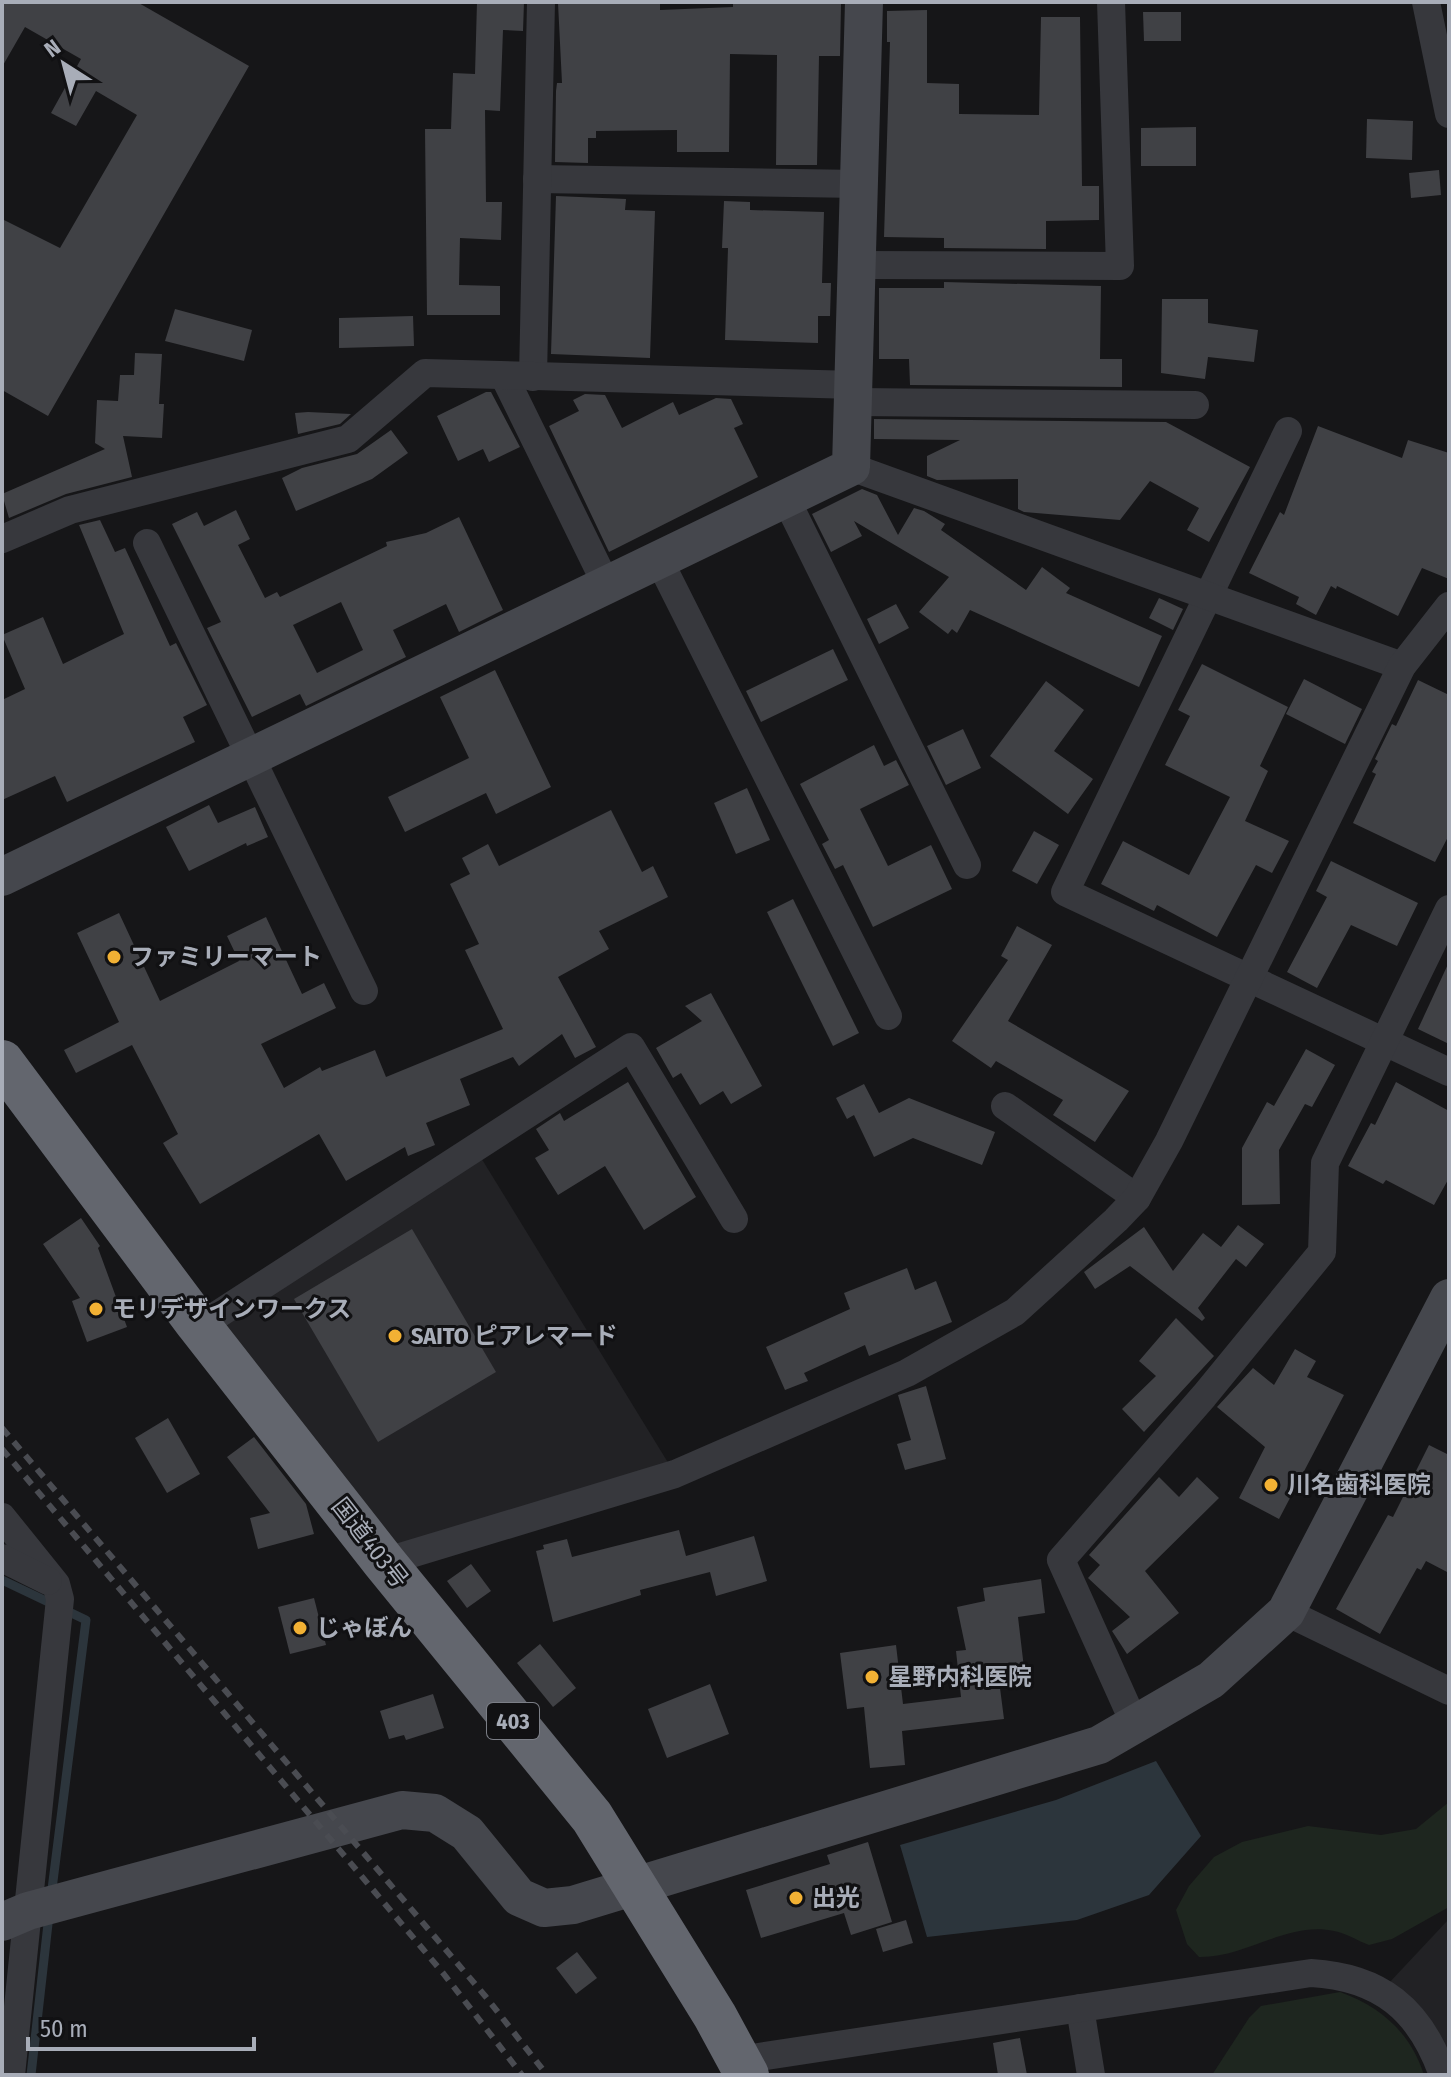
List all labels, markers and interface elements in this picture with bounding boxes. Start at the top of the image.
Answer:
north arrow [24,24,104,104]
text: N [39,33,66,63]
place label: ファミリーマート [130,943,322,971]
marker: ファミリーマート [105,948,123,966]
place label: モリデザインワークス [112,1295,351,1323]
marker: モリデザインワークス [87,1300,105,1318]
place label: SAITO ピアレマード [411,1322,618,1350]
marker: SAITO ピアレマード [386,1327,404,1345]
place label: 川名歯科医院 [1287,1471,1431,1499]
marker: 川名歯科医院 [1262,1476,1280,1494]
street label: 国道403号 [326,1492,414,1594]
place label: じゃぼん [316,1614,412,1642]
marker: じゃぼん [291,1619,309,1637]
place label: 星野内科医院 [888,1663,1032,1691]
marker: 星野内科医院 [863,1668,881,1686]
road number: 403 [487,1703,539,1739]
place label: 出光 [812,1884,860,1912]
marker: 出光 [787,1889,805,1907]
scale bar [28,2001,254,2051]
text: 50 m [40,2015,88,2043]

